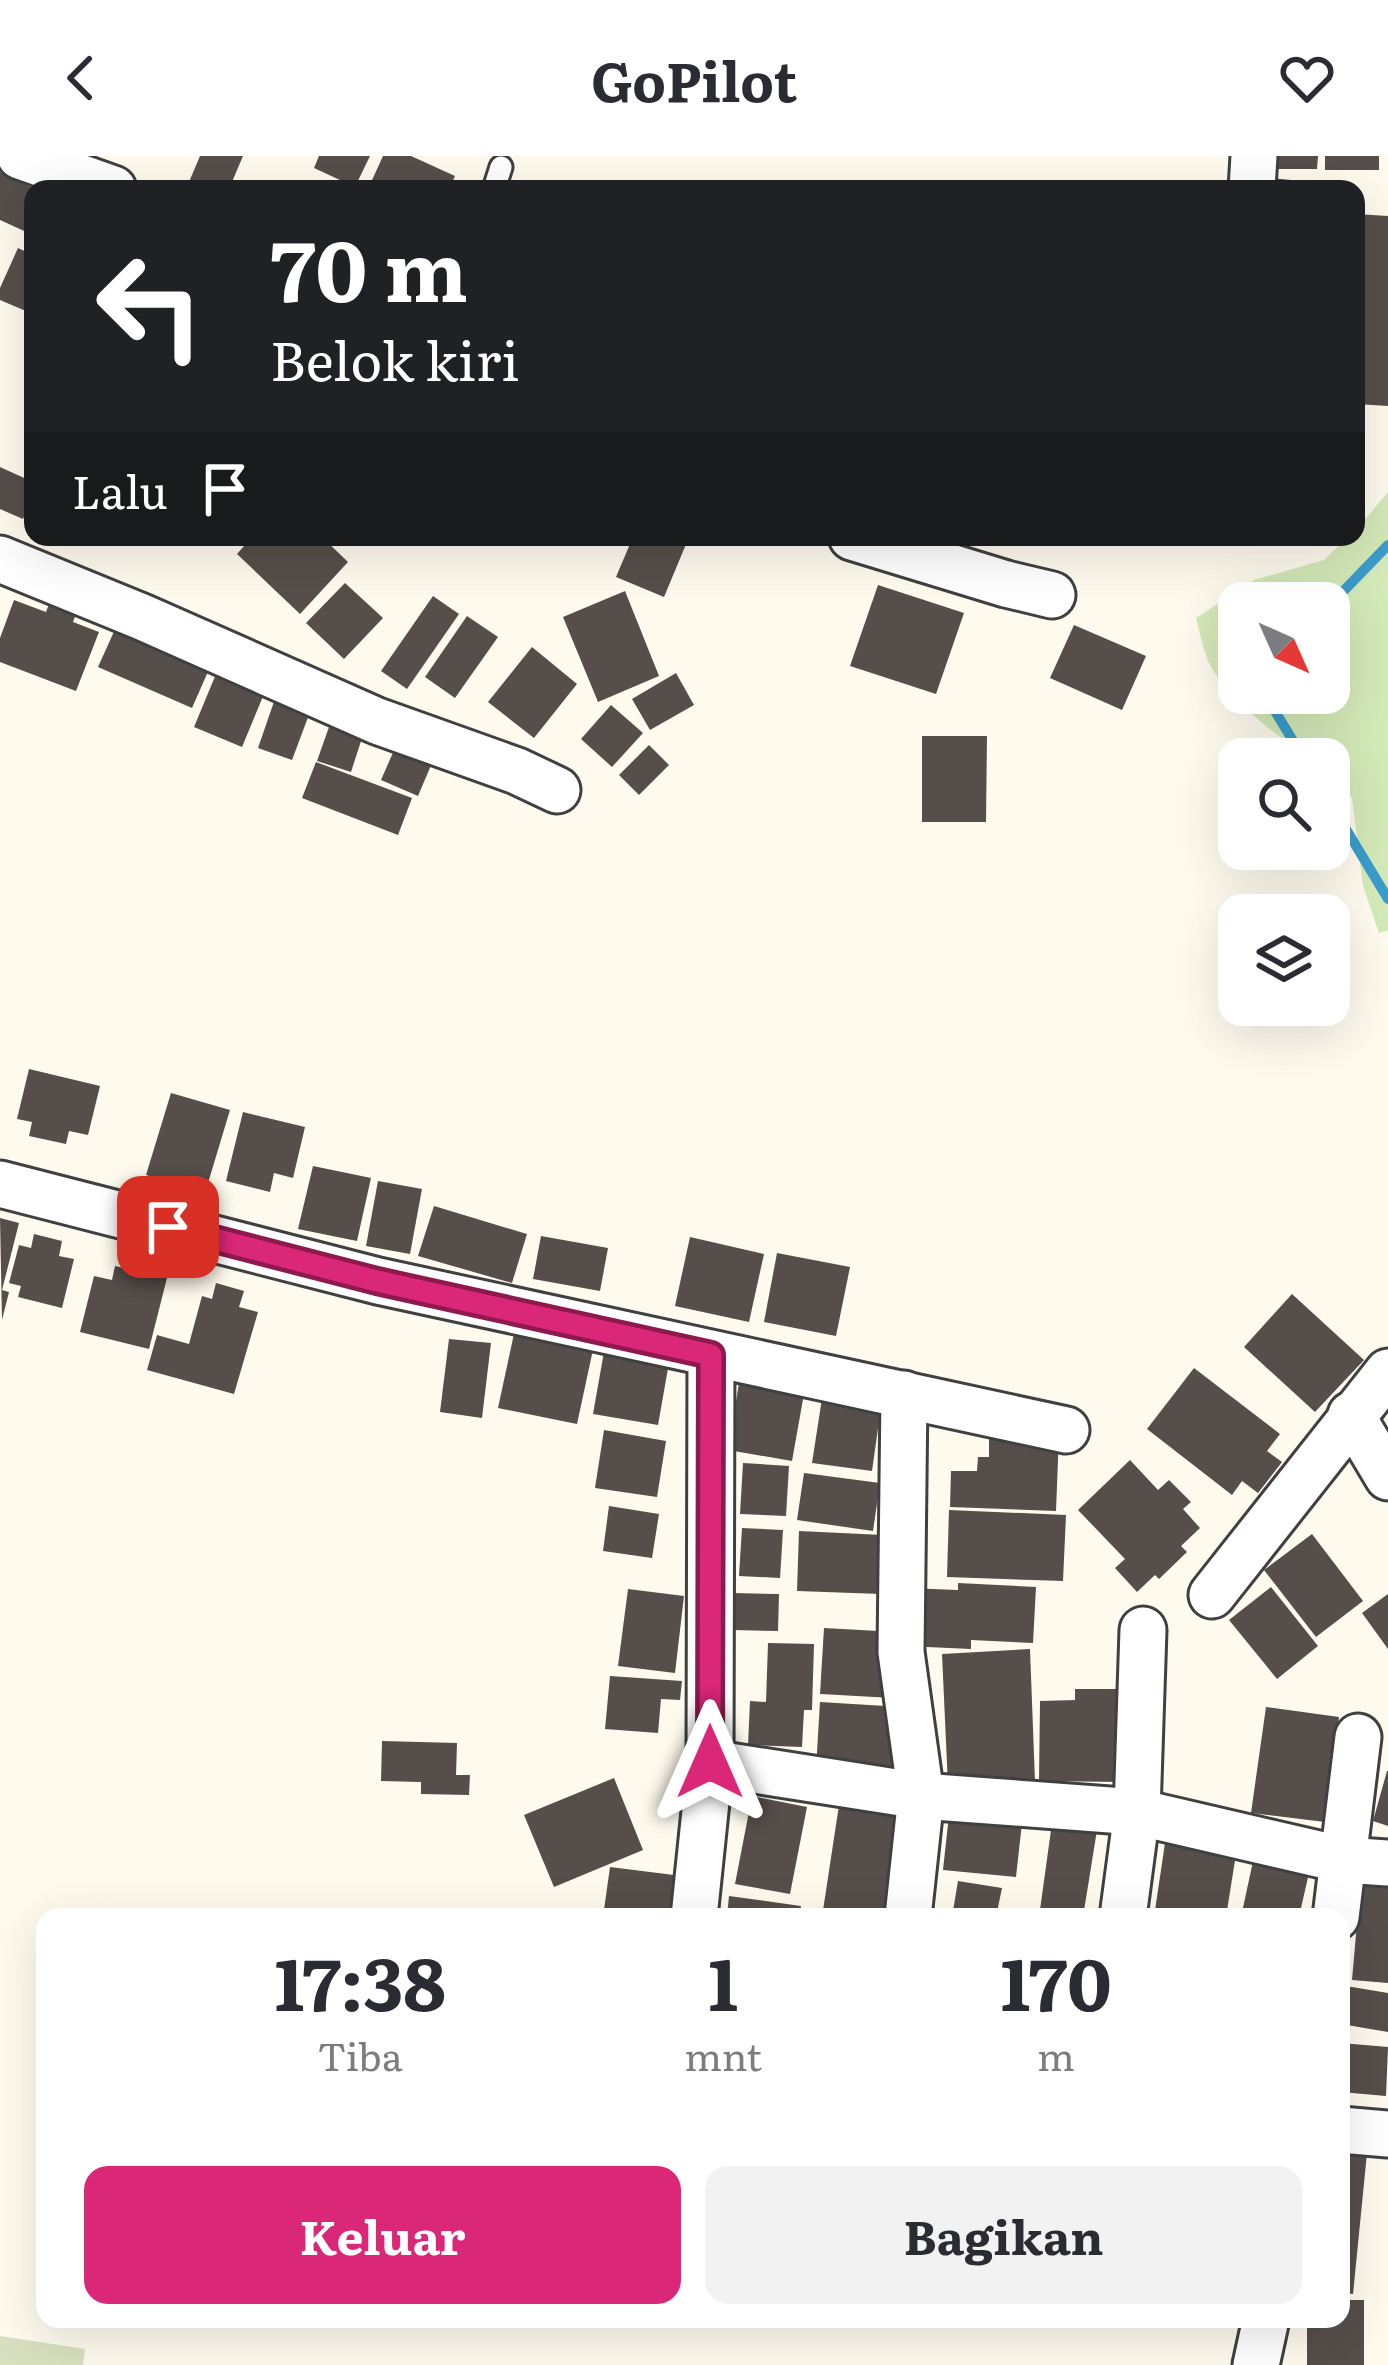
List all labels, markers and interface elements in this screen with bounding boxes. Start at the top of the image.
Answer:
text: GoPilot [591,38,797,119]
icon: back [48,45,114,111]
icon: heart [1274,45,1340,111]
text: 70 m [270,203,468,328]
icon: left [72,228,228,384]
text: Belok kiri [270,317,519,398]
text: Lalu [72,456,168,523]
icon: arrive [192,456,258,522]
north arrow [1218,582,1350,714]
map controls [1218,582,1350,1026]
button: search [1218,738,1350,870]
button: layers [1218,894,1350,1026]
pin [117,1176,219,1278]
icon: arrive [135,1194,201,1260]
position arrow [647,1699,773,1825]
text: 17:38 [274,1926,446,2033]
text: 1 [708,1926,738,2033]
text: 170 [1000,1926,1112,2033]
text: Tiba [317,2025,403,2083]
text: mnt [684,2025,762,2083]
text: m [1037,2025,1075,2083]
button: Keluar [84,2166,681,2304]
button: Bagikan [705,2166,1302,2304]

